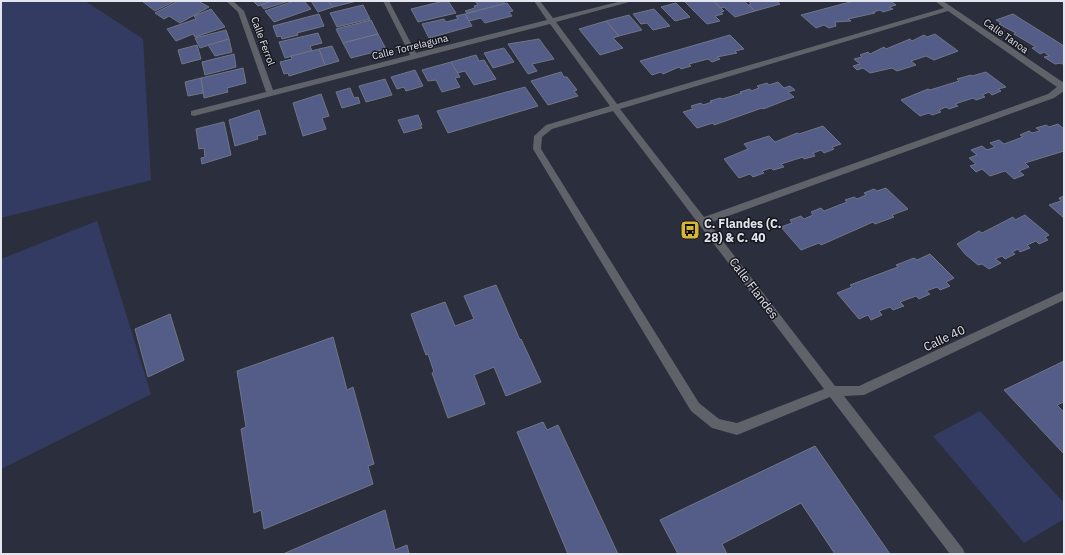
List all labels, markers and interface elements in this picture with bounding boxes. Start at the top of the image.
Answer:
street label: Calle Ferrol [248,15,278,68]
street label: Calle Tanoa [981,16,1031,57]
street label: Calle Torrelaguna [370,31,450,63]
place label: C. Flandes (C. 28) & C. 40 [704,216,782,245]
bus stop icon: C. Flandes (C. 28) & C. 40 [679,219,701,241]
street label: Calle Flandes [726,255,782,322]
street label: Calle 40 [921,322,967,354]

